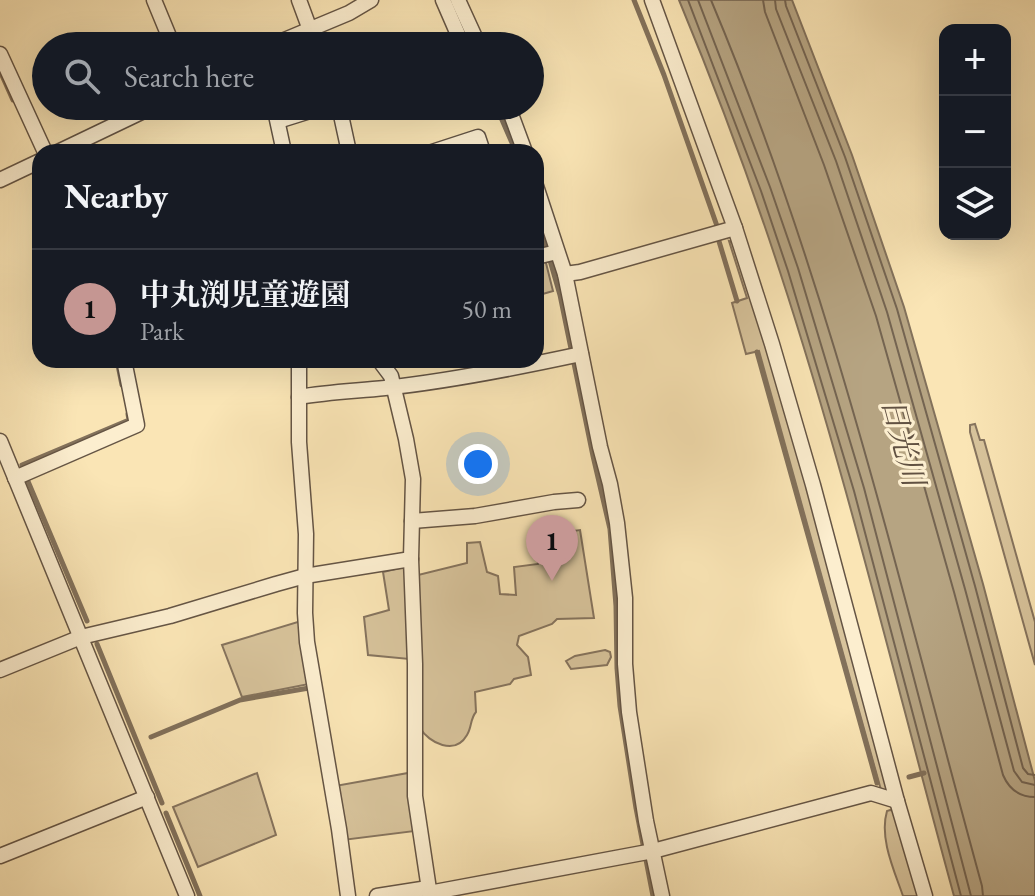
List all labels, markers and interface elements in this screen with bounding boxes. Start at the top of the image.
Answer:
map controls [939,24,1011,240]
button: + [939,24,1011,96]
search box [32,32,544,120]
icon: search [60,54,104,98]
text: Search here [124,57,254,96]
button: − [939,96,1011,168]
button: layers [939,168,1011,240]
text: Nearby [64,174,168,218]
text: 中丸渕児童遊園 [140,275,350,314]
text: 1 [83,292,97,326]
text: 50 m [462,292,512,326]
text: Park [140,314,184,348]
water label: 日光川 [873,393,935,493]
your location [458,444,498,484]
pin: 1 [526,515,578,581]

